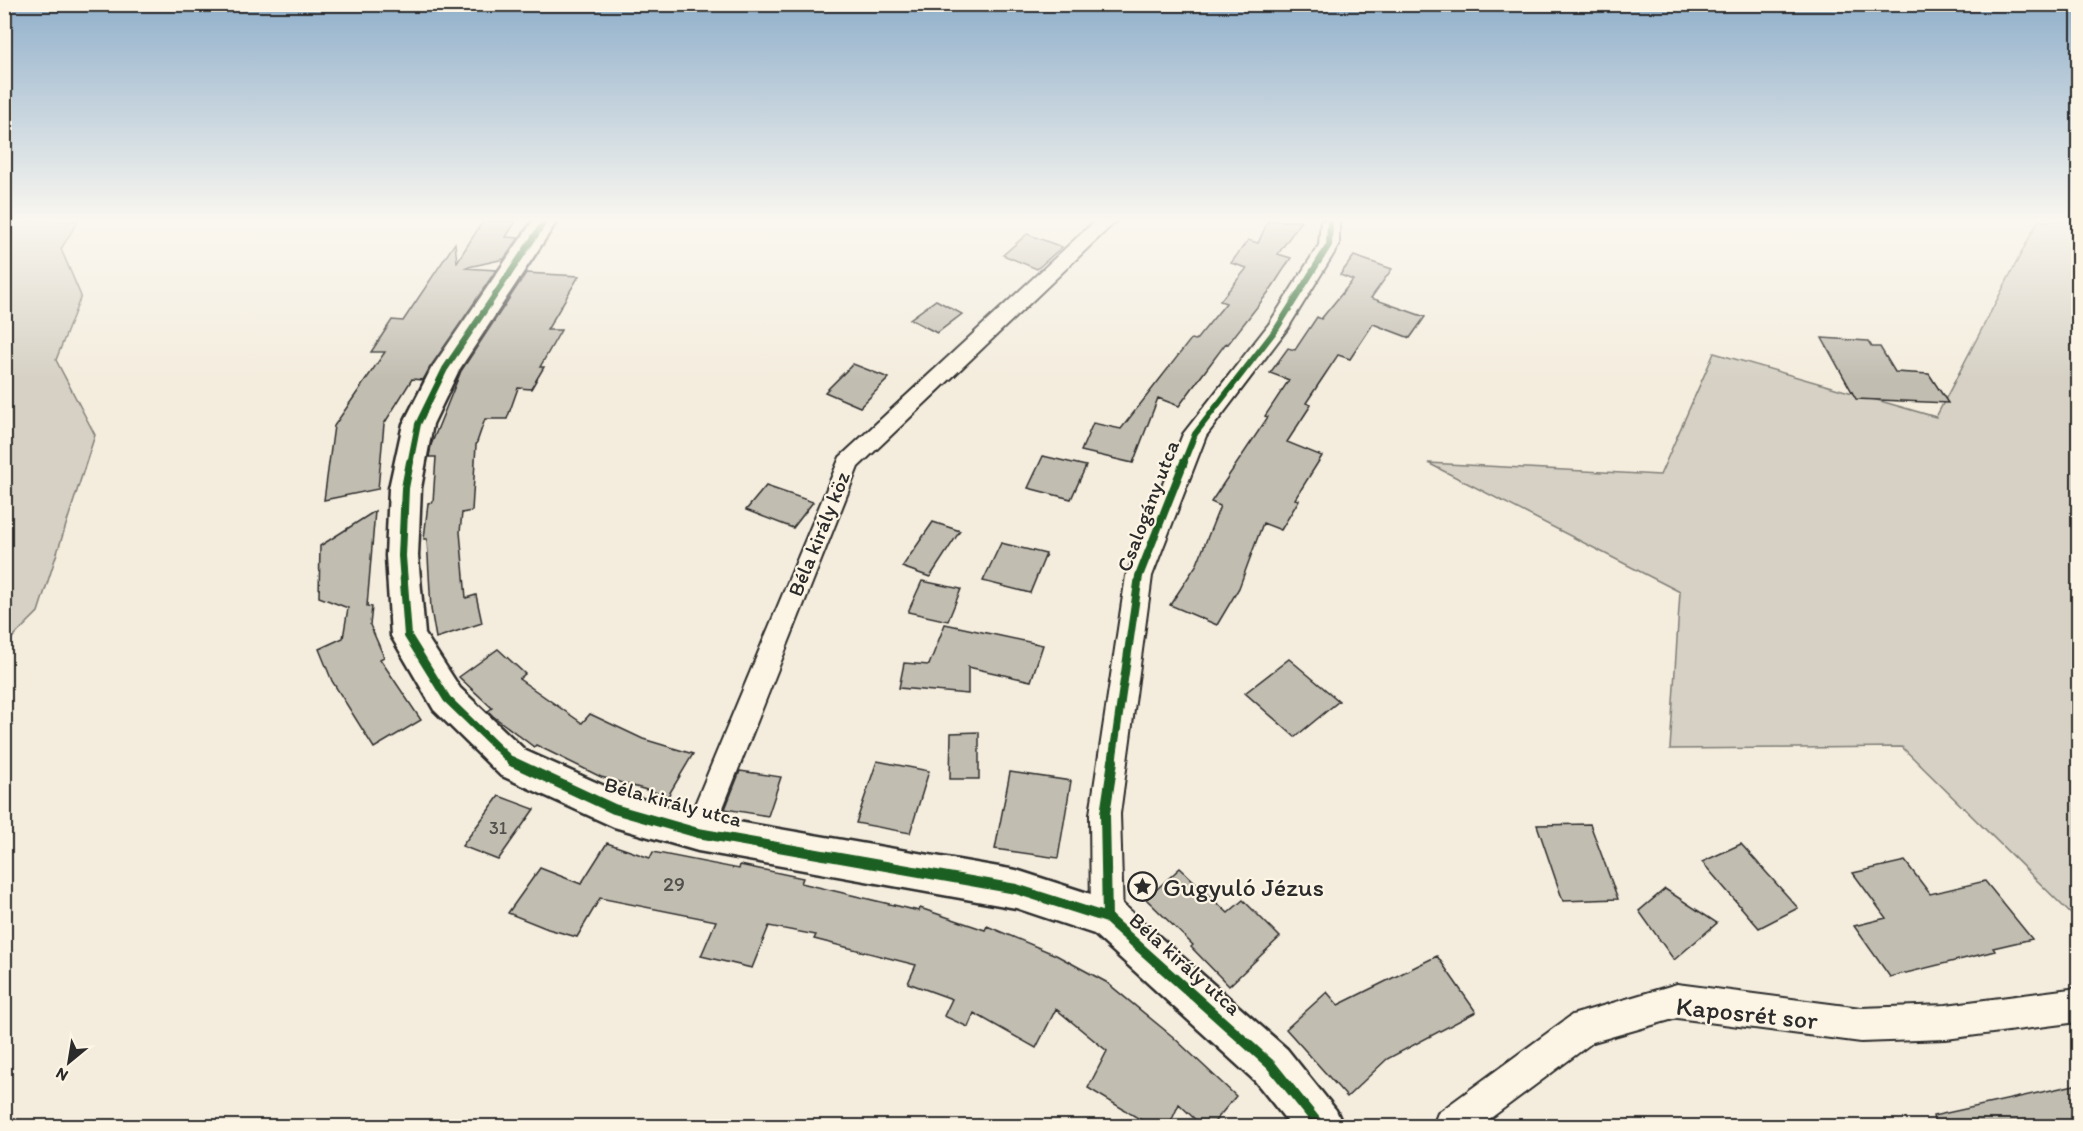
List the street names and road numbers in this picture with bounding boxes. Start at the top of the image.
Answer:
street label: Csalogány utca [1111,436,1184,575]
street label: Béla király köz [782,468,855,600]
street label: Béla király utca [602,771,745,832]
street label: Béla király utca [1124,907,1246,1020]
street label: Kaposrét sor [1675,990,1820,1036]

